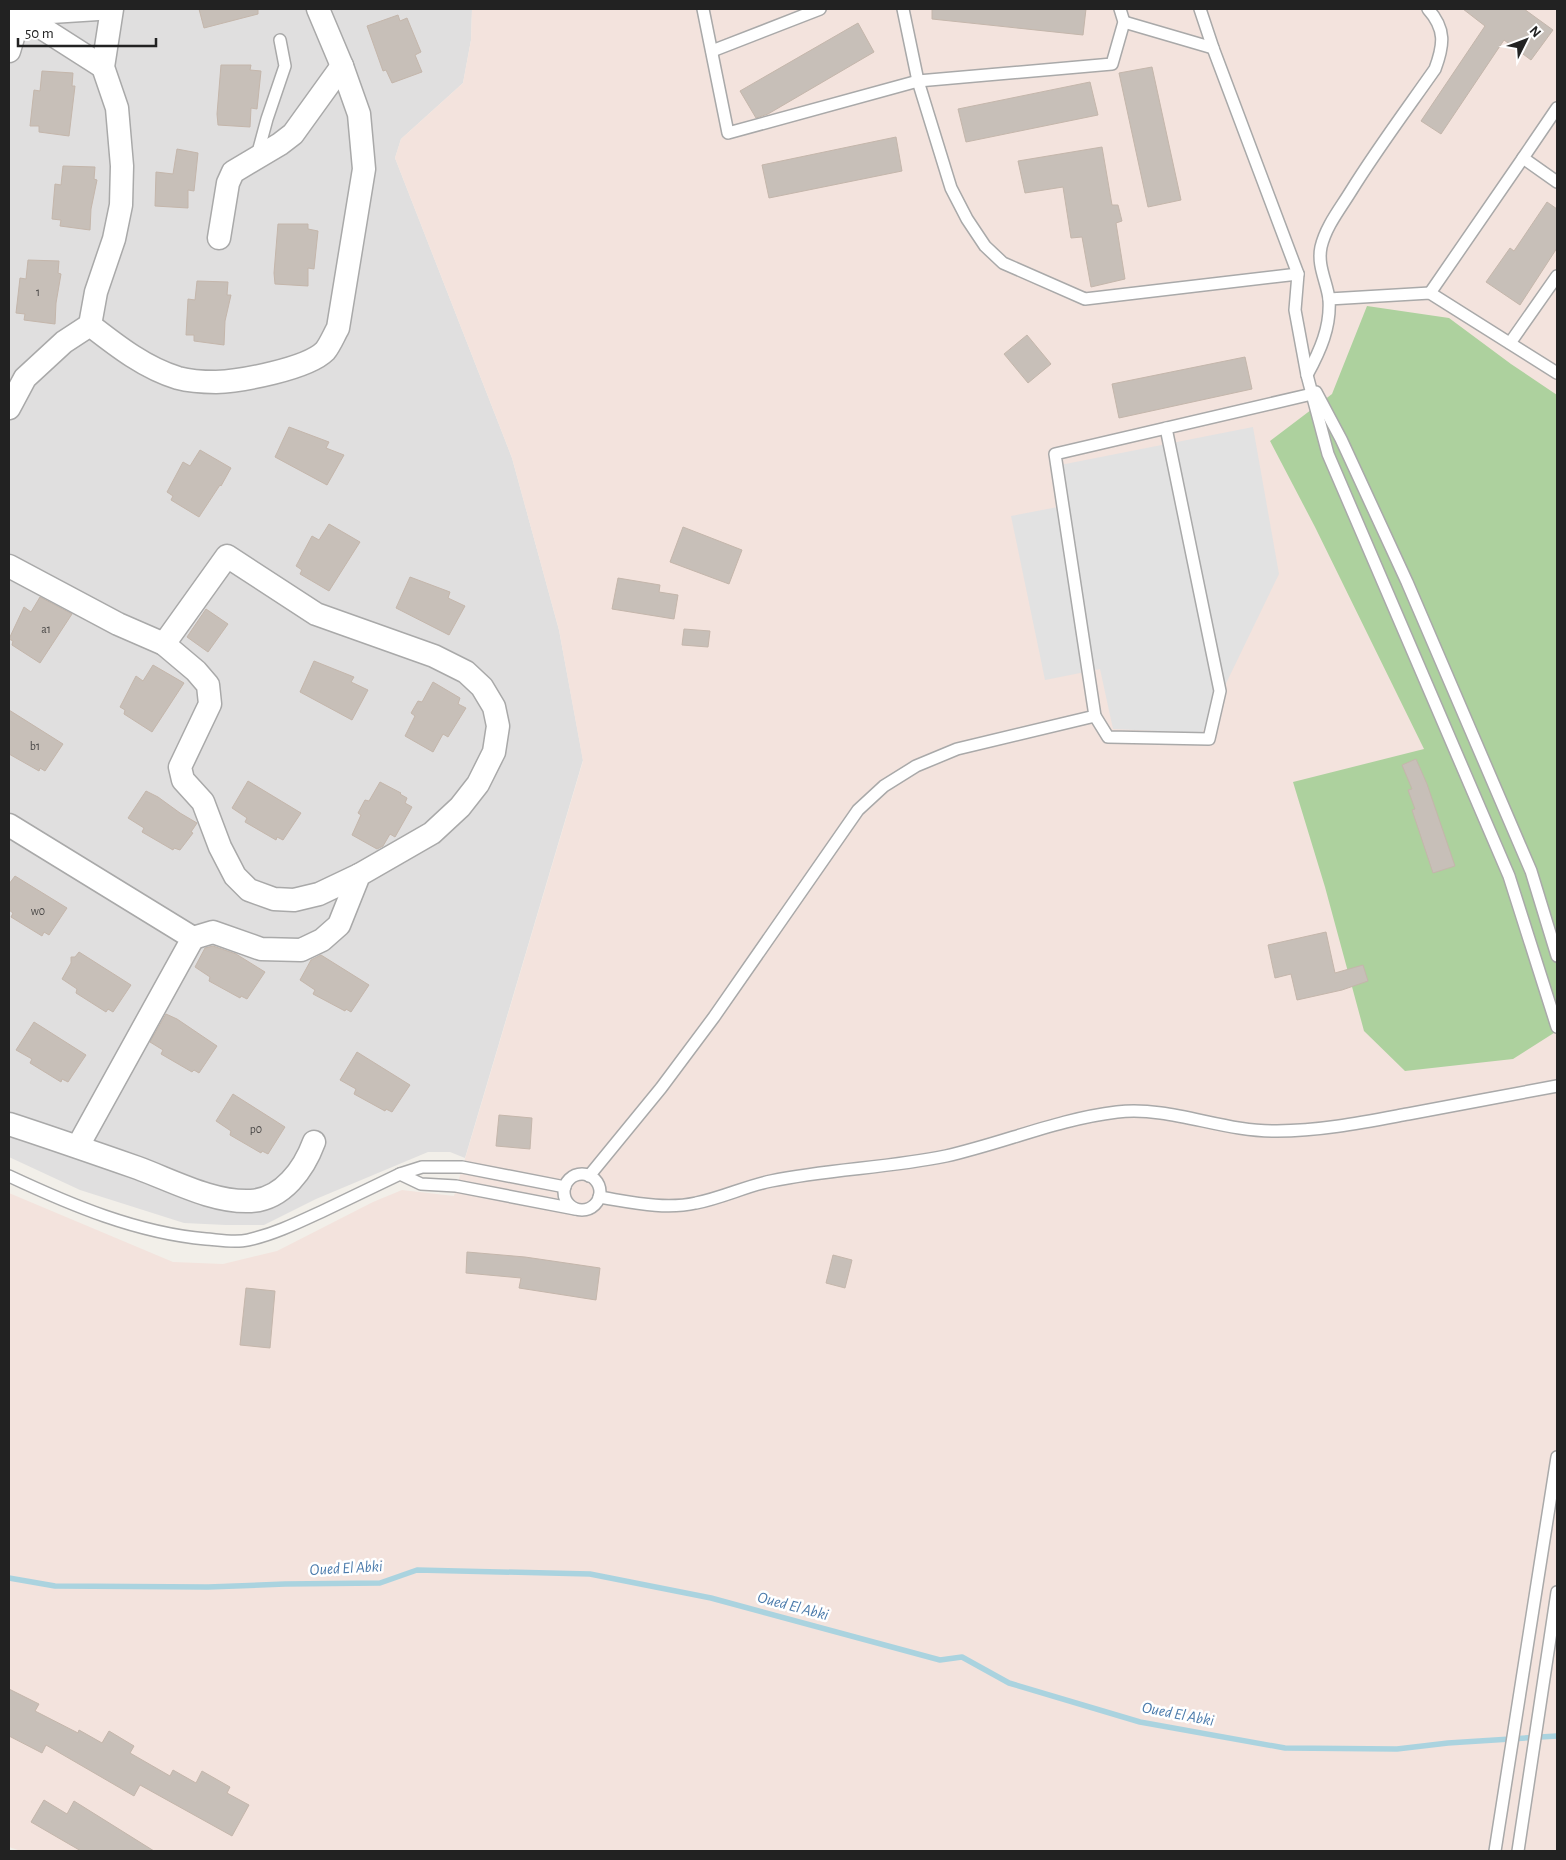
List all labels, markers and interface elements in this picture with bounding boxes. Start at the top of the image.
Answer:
scale bar [18,15,155,47]
north arrow [1501,15,1551,65]
text: N [1526,24,1543,40]
text: 50 m [25,26,54,41]
house number: 1 [36,286,40,298]
house number: a1 [41,623,51,635]
house number: b1 [30,740,40,752]
house number: w0 [31,905,45,917]
house number: p0 [250,1123,262,1135]
water label: Oued El Abki [309,1558,383,1578]
water label: Oued El Abki [756,1589,831,1623]
water label: Oued El Abki [1141,1699,1216,1729]

